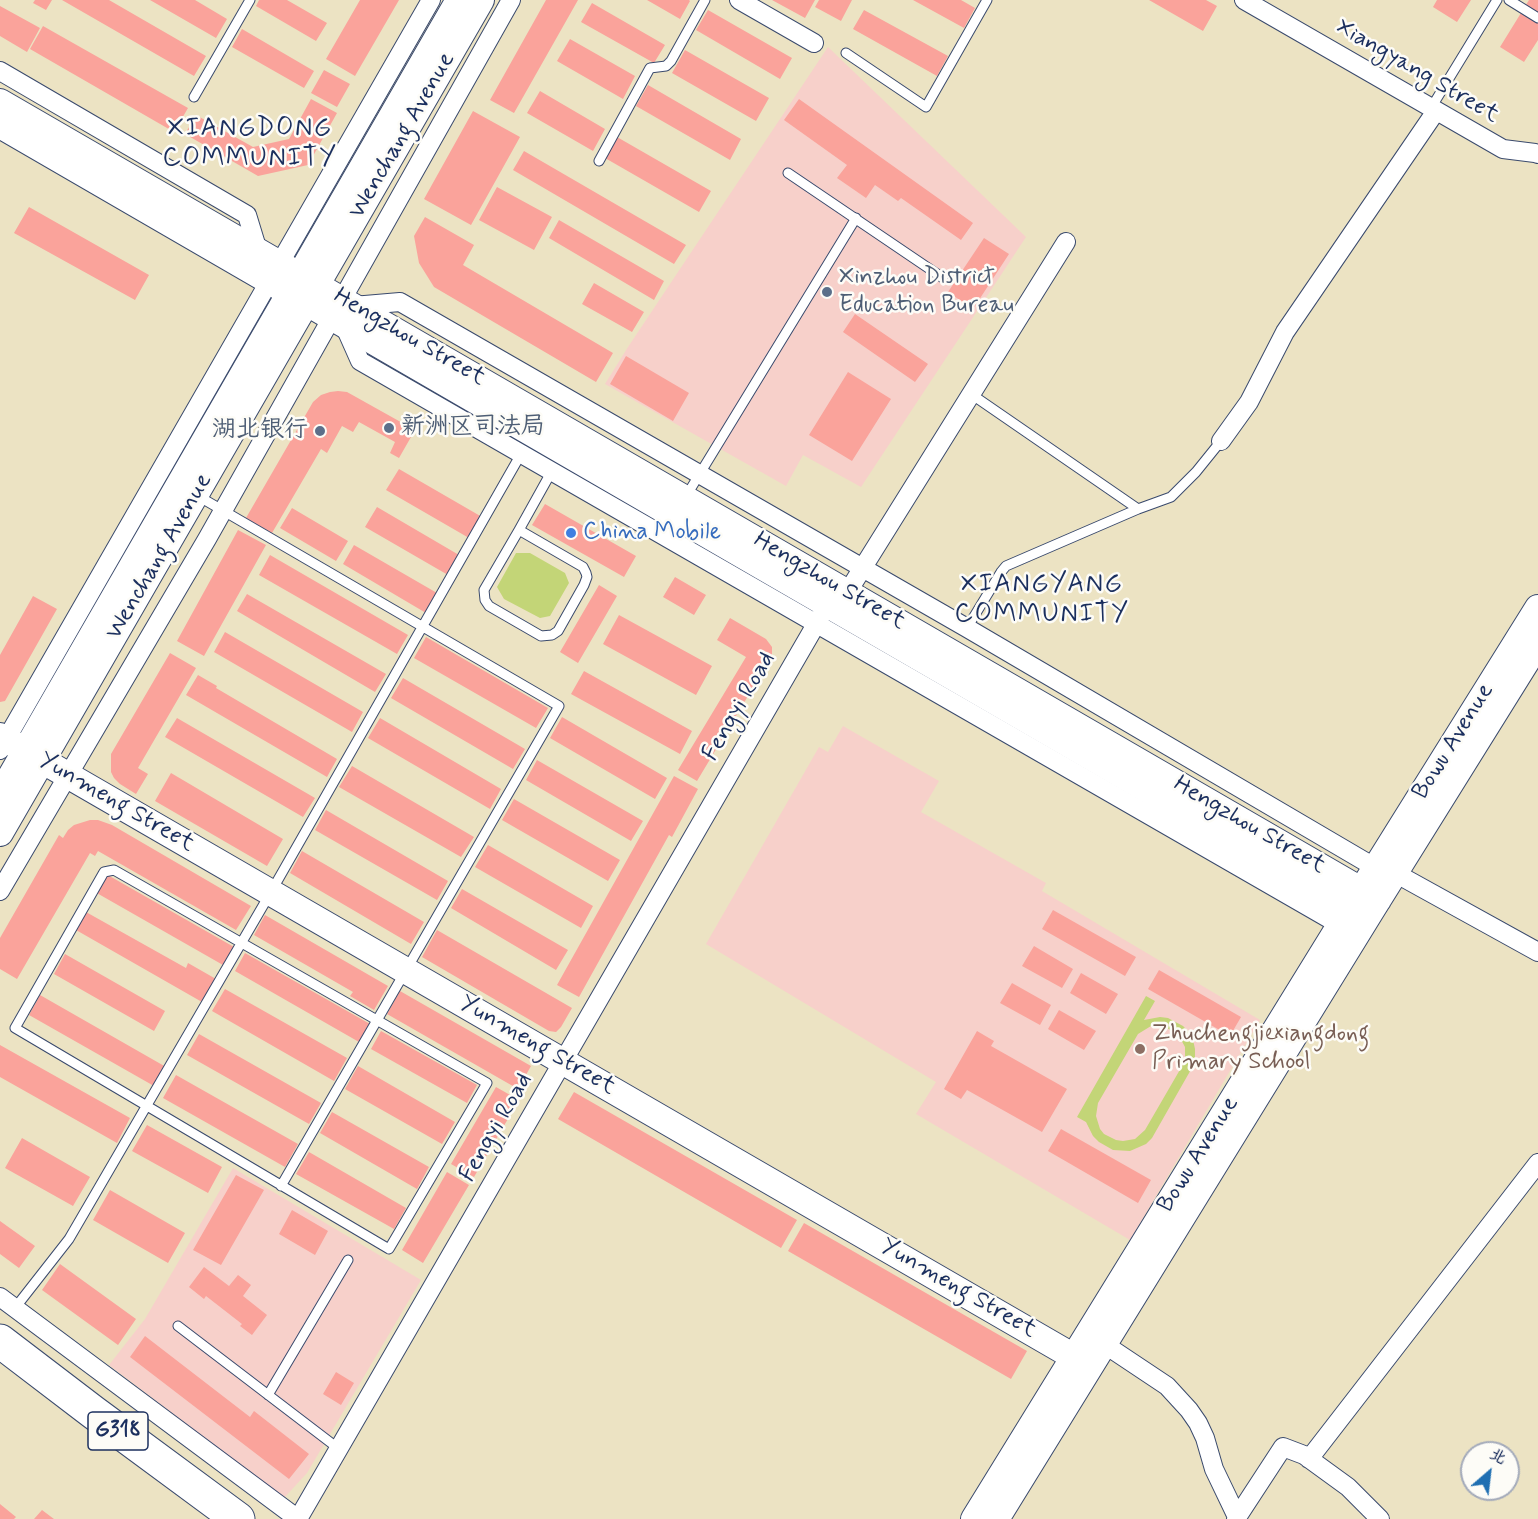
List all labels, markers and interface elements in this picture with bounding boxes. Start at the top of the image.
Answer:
street label: Xiangyang Street [1330,14,1504,130]
street label: Wenchang Avenue [344,48,462,224]
district label: XIANGDONG COMMUNITY [166,114,334,176]
place label: Xinzhou District Education Bureau [839,264,1014,320]
street label: Hengzhou Street [328,283,490,393]
marker: Xinzhou District Education Bureau [820,285,834,299]
place label: 新洲区司法局 [401,414,545,442]
place label: 湖北银行 [212,417,308,445]
marker: 新洲区司法局 [382,421,396,435]
marker: 湖北银行 [313,424,327,438]
street label: Wenchang Avenue [101,469,219,645]
place label: China Mobile [583,519,721,547]
marker: China Mobile [564,526,578,540]
street label: Hengzhou Street [748,527,910,637]
district label: XIANGYANG COMMUNITY [958,570,1126,632]
street label: Fengyi Road [697,647,783,767]
street label: Bowu Avenue [1407,679,1501,805]
street label: Yunmeng Street [33,747,199,859]
street label: Hengzhou Street [1168,771,1330,881]
street label: Yunmeng Street [454,990,620,1102]
place label: Zhuchengjiexiangdong Primary School [1152,1021,1369,1077]
marker: Zhuchengjiexiangdong Primary School [1133,1042,1147,1056]
street label: Fengyi Road [454,1068,540,1188]
street label: Bowu Avenue [1152,1092,1246,1218]
street label: Yunmeng Street [875,1233,1041,1345]
road number: G318 [88,1412,148,1450]
north arrow [1460,1441,1520,1501]
text: 北 [1486,1443,1510,1469]

